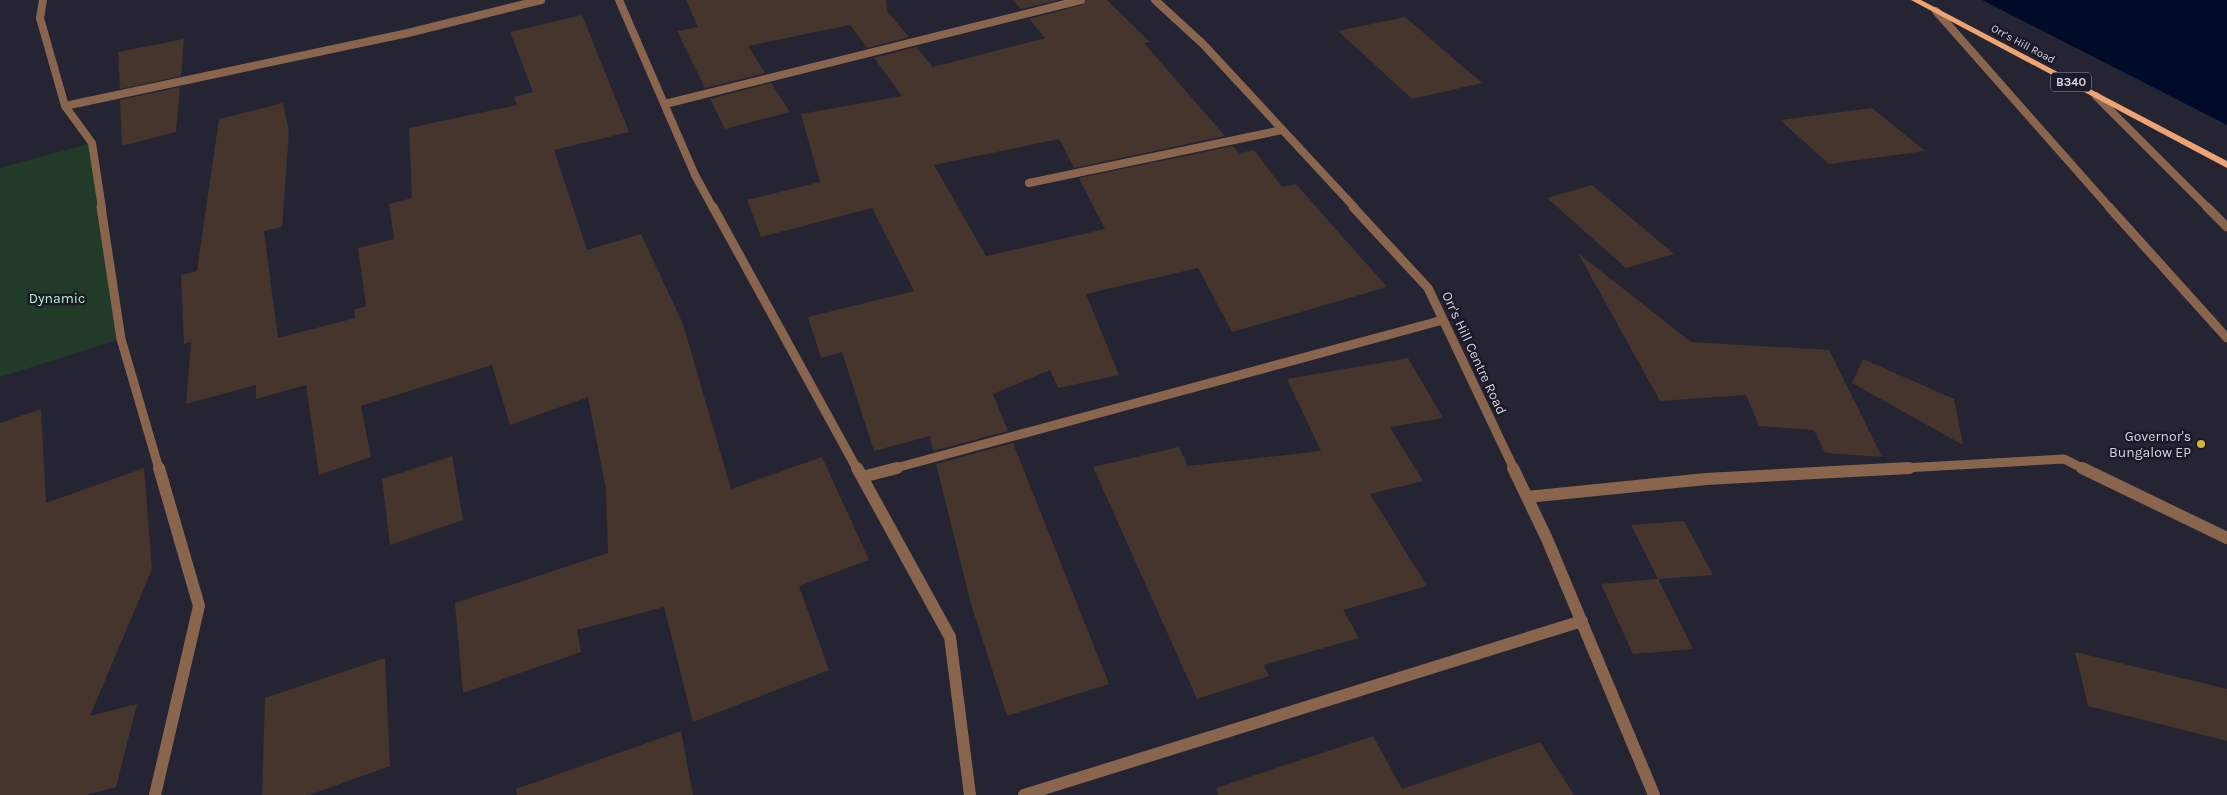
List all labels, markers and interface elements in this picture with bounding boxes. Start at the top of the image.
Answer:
street label: Orr’s Hill Road [1989,22,2057,66]
road number: B340 [2051,72,2091,91]
street label: Orr's Hill Centre Road [1438,289,1510,417]
park label: Dynamic [29,290,85,307]
place label: Governor's Bungalow EP [2109,428,2191,461]
marker: Governor's Bungalow EP [2195,438,2207,450]

